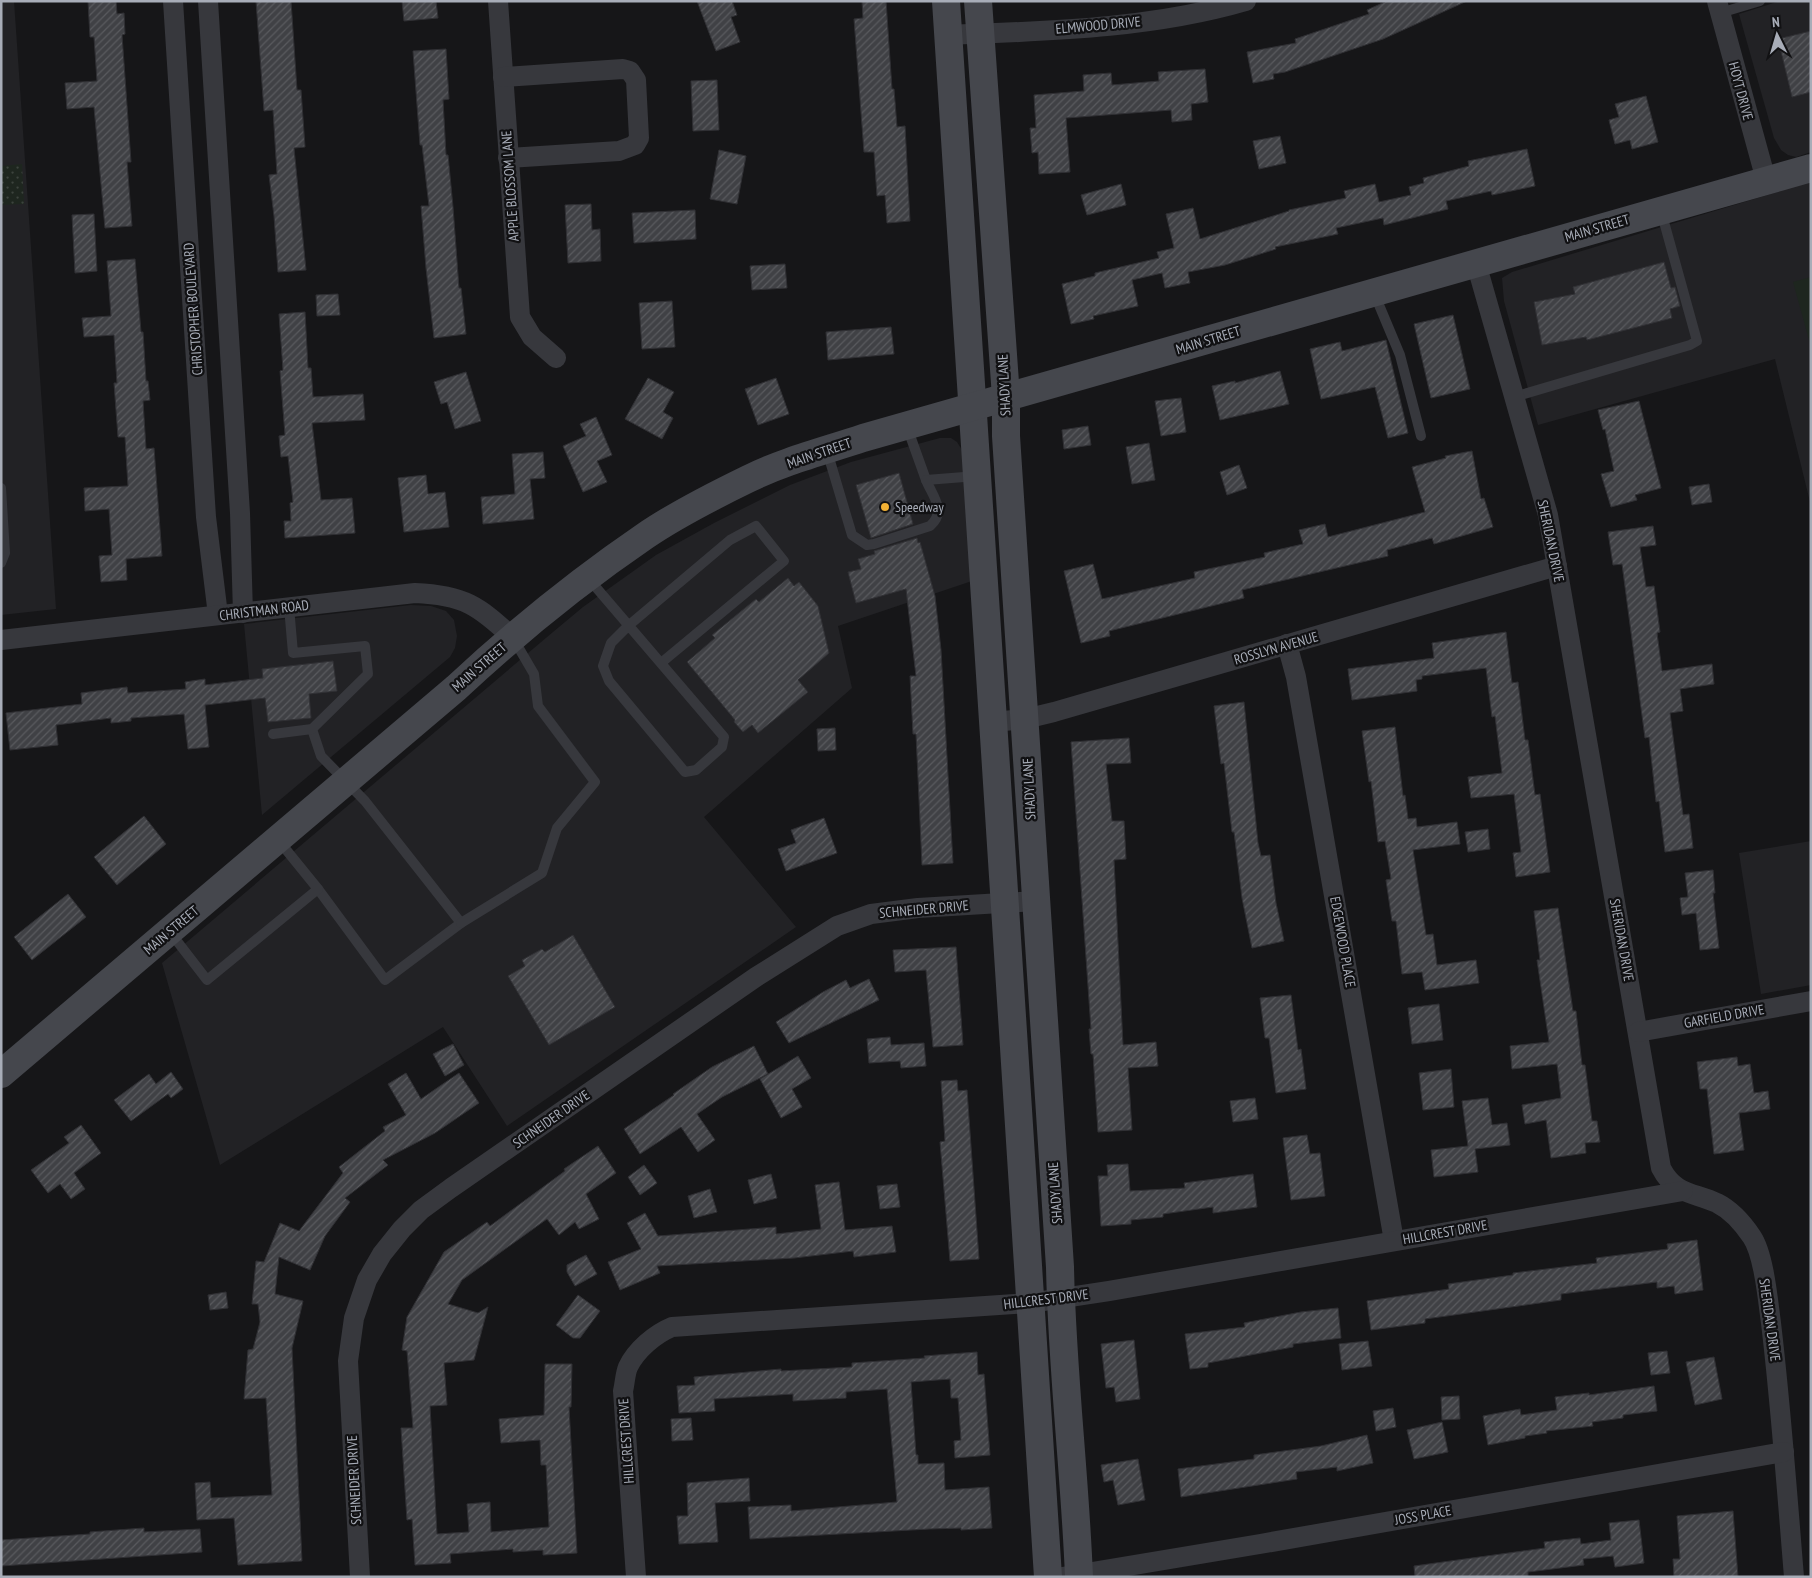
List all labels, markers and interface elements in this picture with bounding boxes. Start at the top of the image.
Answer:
north arrow [1752,10,1802,60]
street label: ELMWOOD DRIVE [1055,12,1141,38]
text: N [1771,13,1780,31]
street label: HOYT DRIVE [1725,60,1757,122]
street label: APPLE BLOSSOM LANE [497,130,523,242]
street label: MAIN STREET [1563,210,1632,246]
street label: CHRISTOPHER BOULEVARD [179,242,207,376]
street label: MAIN STREET [1174,321,1243,358]
street label: SHADY LANE [993,354,1015,416]
street label: MAIN STREET [785,433,854,472]
place label: Speedway [895,498,944,516]
street label: SHERIDAN DRIVE [1534,498,1568,584]
marker: Speedway [879,501,891,513]
street label: CHRISTMAN ROAD [218,596,310,624]
street label: ROSSLYN AVENUE [1232,627,1320,669]
street label: MAIN STREET [448,638,511,696]
street label: SHADY LANE [1018,758,1040,820]
street label: EDGEWOOD PLACE [1326,895,1360,989]
street label: SCHNEIDER DRIVE [879,896,969,922]
street label: SHERIDAN DRIVE [1606,897,1638,983]
street label: MAIN STREET [140,901,203,958]
street label: GARFIELD DRIVE [1682,1000,1766,1032]
street label: SCHNEIDER DRIVE [509,1086,593,1152]
street label: SHADY LANE [1044,1161,1066,1225]
street label: HILLCREST DRIVE [1401,1216,1489,1248]
street label: SHERIDAN DRIVE [1755,1277,1785,1363]
street label: HILLCREST DRIVE [1003,1285,1089,1313]
street label: HILLCREST DRIVE [614,1398,638,1484]
street label: SCHNEIDER DRIVE [343,1435,365,1525]
street label: JOSS PLACE [1392,1501,1453,1529]

